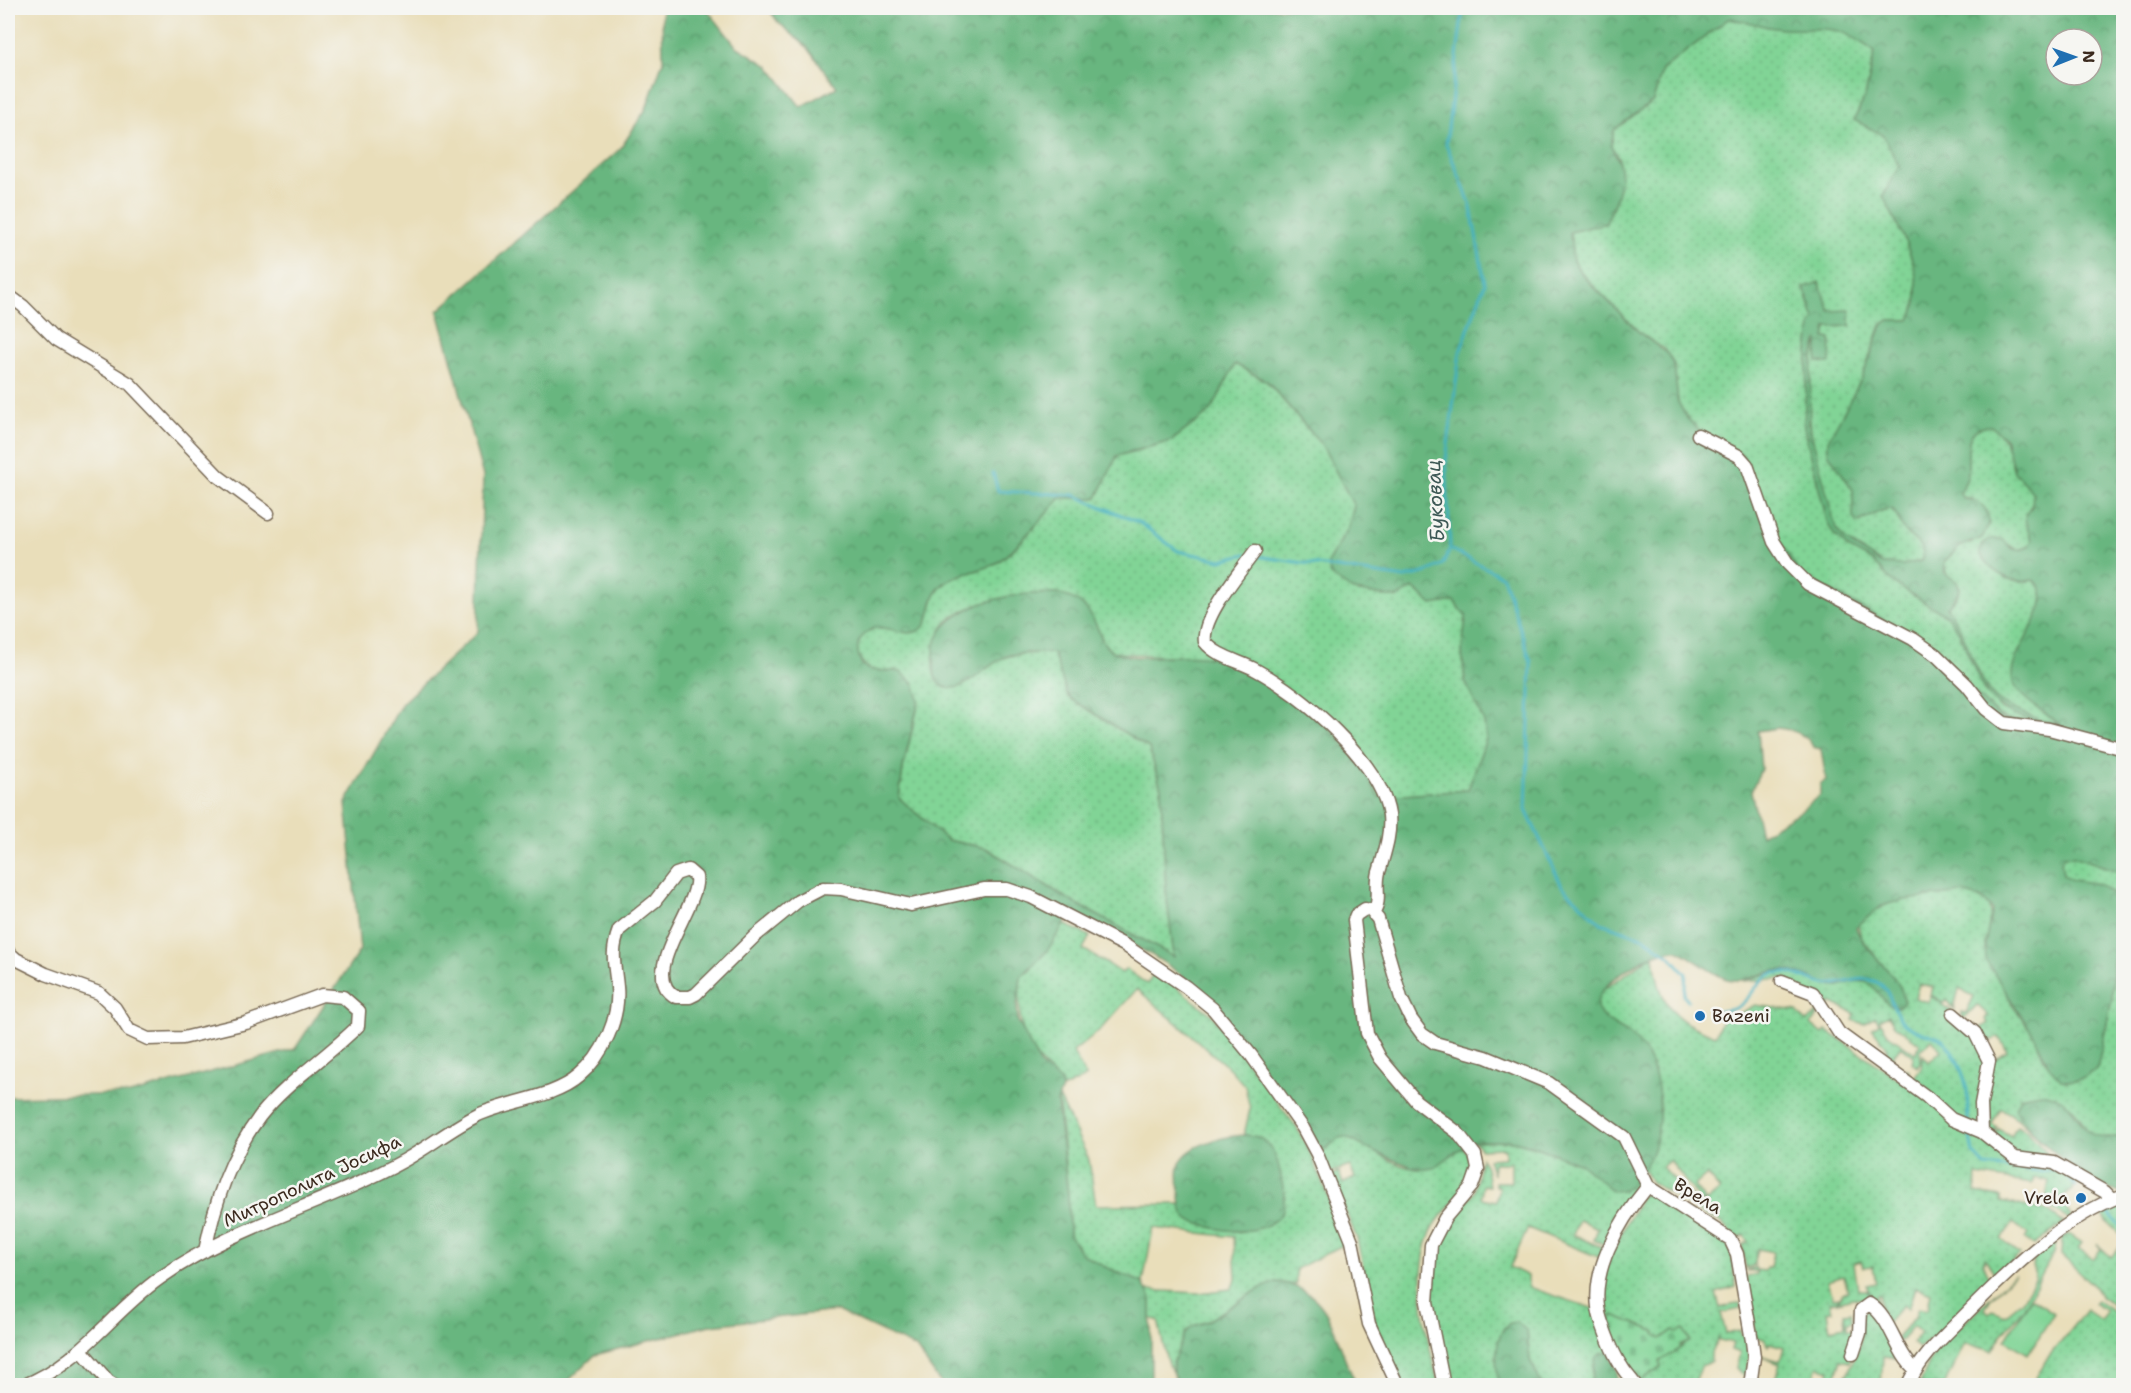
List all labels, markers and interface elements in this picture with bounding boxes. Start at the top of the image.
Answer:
north arrow [2044,27,2104,87]
text: N [2078,50,2099,63]
water label: Буковац [1420,459,1450,543]
place label: Bazeni [1712,1004,1770,1028]
marker: Bazeni [1693,1009,1707,1023]
street label: Митрополита Јосифа [219,1129,405,1233]
street label: Врела [1670,1172,1726,1220]
place label: Vrela [2024,1186,2069,1210]
marker: Vrela [2074,1191,2088,1205]

